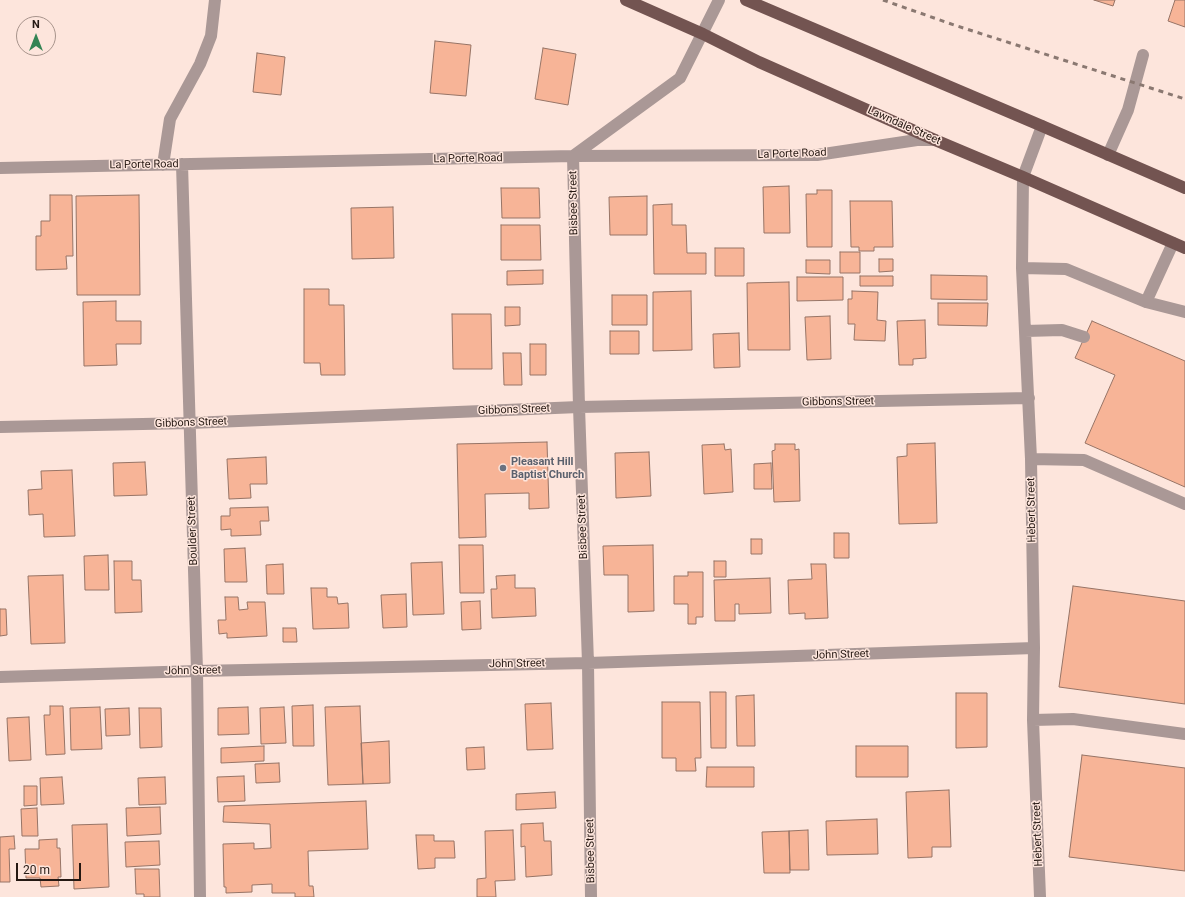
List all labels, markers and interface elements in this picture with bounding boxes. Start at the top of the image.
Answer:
north arrow [16,16,56,56]
text: N [32,18,40,31]
street label: Lawndale Street [865,104,943,148]
street label: La Porte Road [757,146,827,162]
street label: La Porte Road [433,152,503,166]
street label: La Porte Road [109,158,179,172]
street label: Bisbee Street [567,170,581,236]
street label: Gibbons Street [802,395,874,409]
street label: Gibbons Street [478,402,550,418]
street label: Gibbons Street [155,415,227,431]
place label: Pleasant Hill Baptist Church [511,455,584,481]
marker: Pleasant Hill Baptist Church [498,463,508,473]
street label: Hebert Street [1025,477,1039,543]
street label: Bisbee Street [575,494,591,560]
street label: Boulder Street [185,496,201,566]
street label: John Street [813,647,869,663]
street label: John Street [489,657,545,671]
street label: John Street [165,664,221,678]
street label: Hebert Street [1030,801,1046,867]
street label: Bisbee Street [584,818,598,884]
scale bar [18,855,83,881]
text: 20 m [23,863,50,877]

